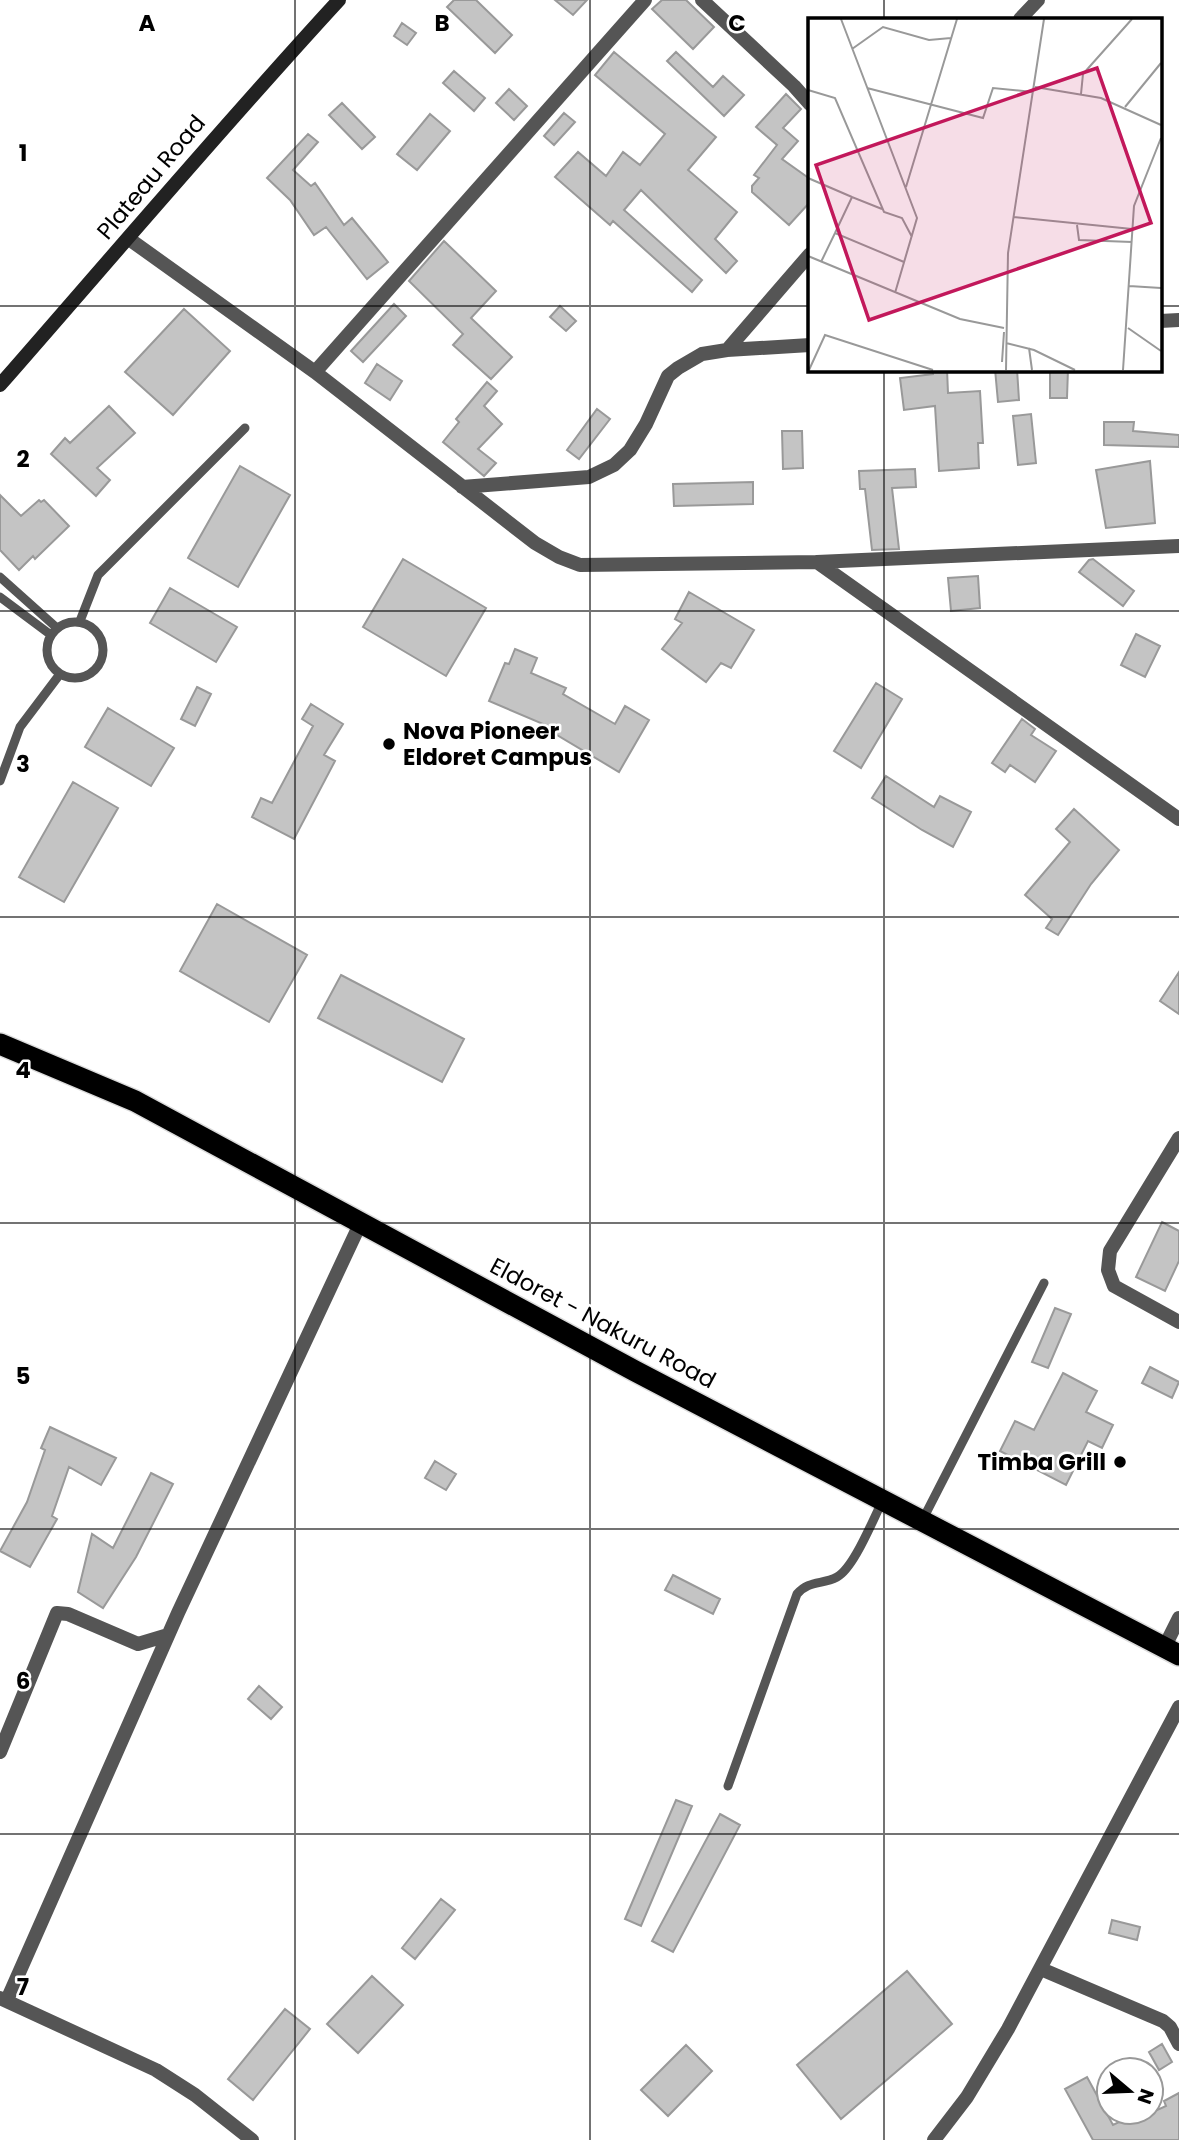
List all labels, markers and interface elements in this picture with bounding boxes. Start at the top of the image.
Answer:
text: A [139,7,156,39]
text: B [434,7,450,39]
text: C [728,7,746,39]
inset map [808,18,1162,371]
street label: Plateau Road [89,108,213,246]
text: 1 [19,137,27,169]
text: 2 [16,443,30,475]
place label: Nova Pioneer Eldoret Campus [403,715,592,773]
marker: Nova Pioneer Eldoret Campus [381,736,397,752]
text: 3 [16,748,30,780]
text: 4 [15,1054,31,1086]
street label: Eldoret - Nakuru Road [484,1250,722,1396]
text: 5 [16,1360,30,1392]
place label: Timba Grill [977,1446,1106,1478]
marker: Timba Grill [1112,1454,1128,1470]
text: 6 [16,1665,30,1697]
text: 7 [17,1971,29,2003]
north arrow [1095,2056,1165,2126]
text: N [1131,2085,1161,2108]

